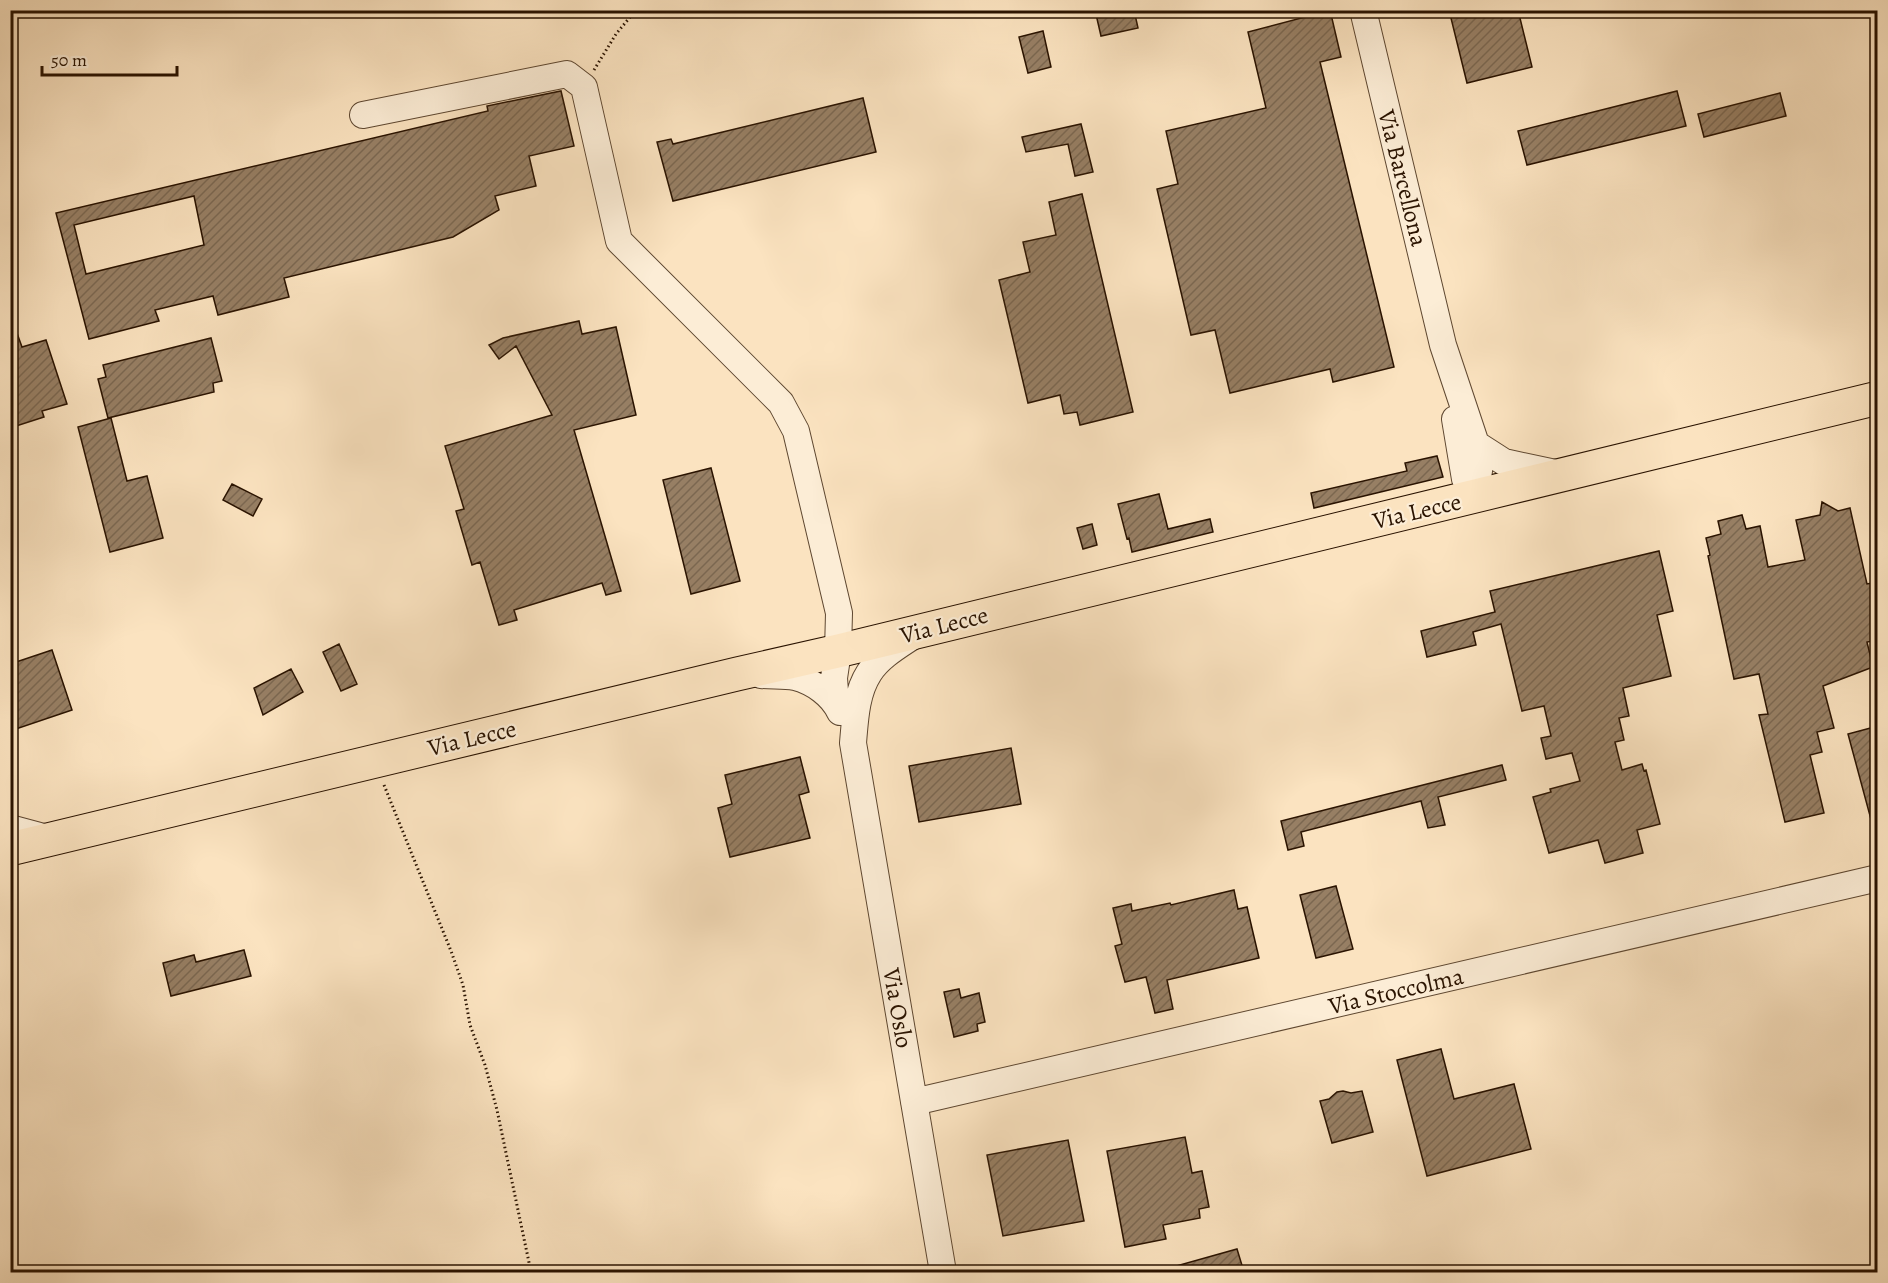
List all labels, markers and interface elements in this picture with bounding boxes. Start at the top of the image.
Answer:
scale bar [42,39,177,77]
text: 50 m [51,48,87,72]
street label: Via Barcellona [1370,106,1436,250]
street label: Via Lecce [1369,485,1464,537]
street label: Via Lecce [896,599,991,652]
street label: Via Lecce [424,712,519,764]
street label: Via Stoccolma [1324,960,1467,1022]
street label: Via Oslo [875,965,921,1050]

